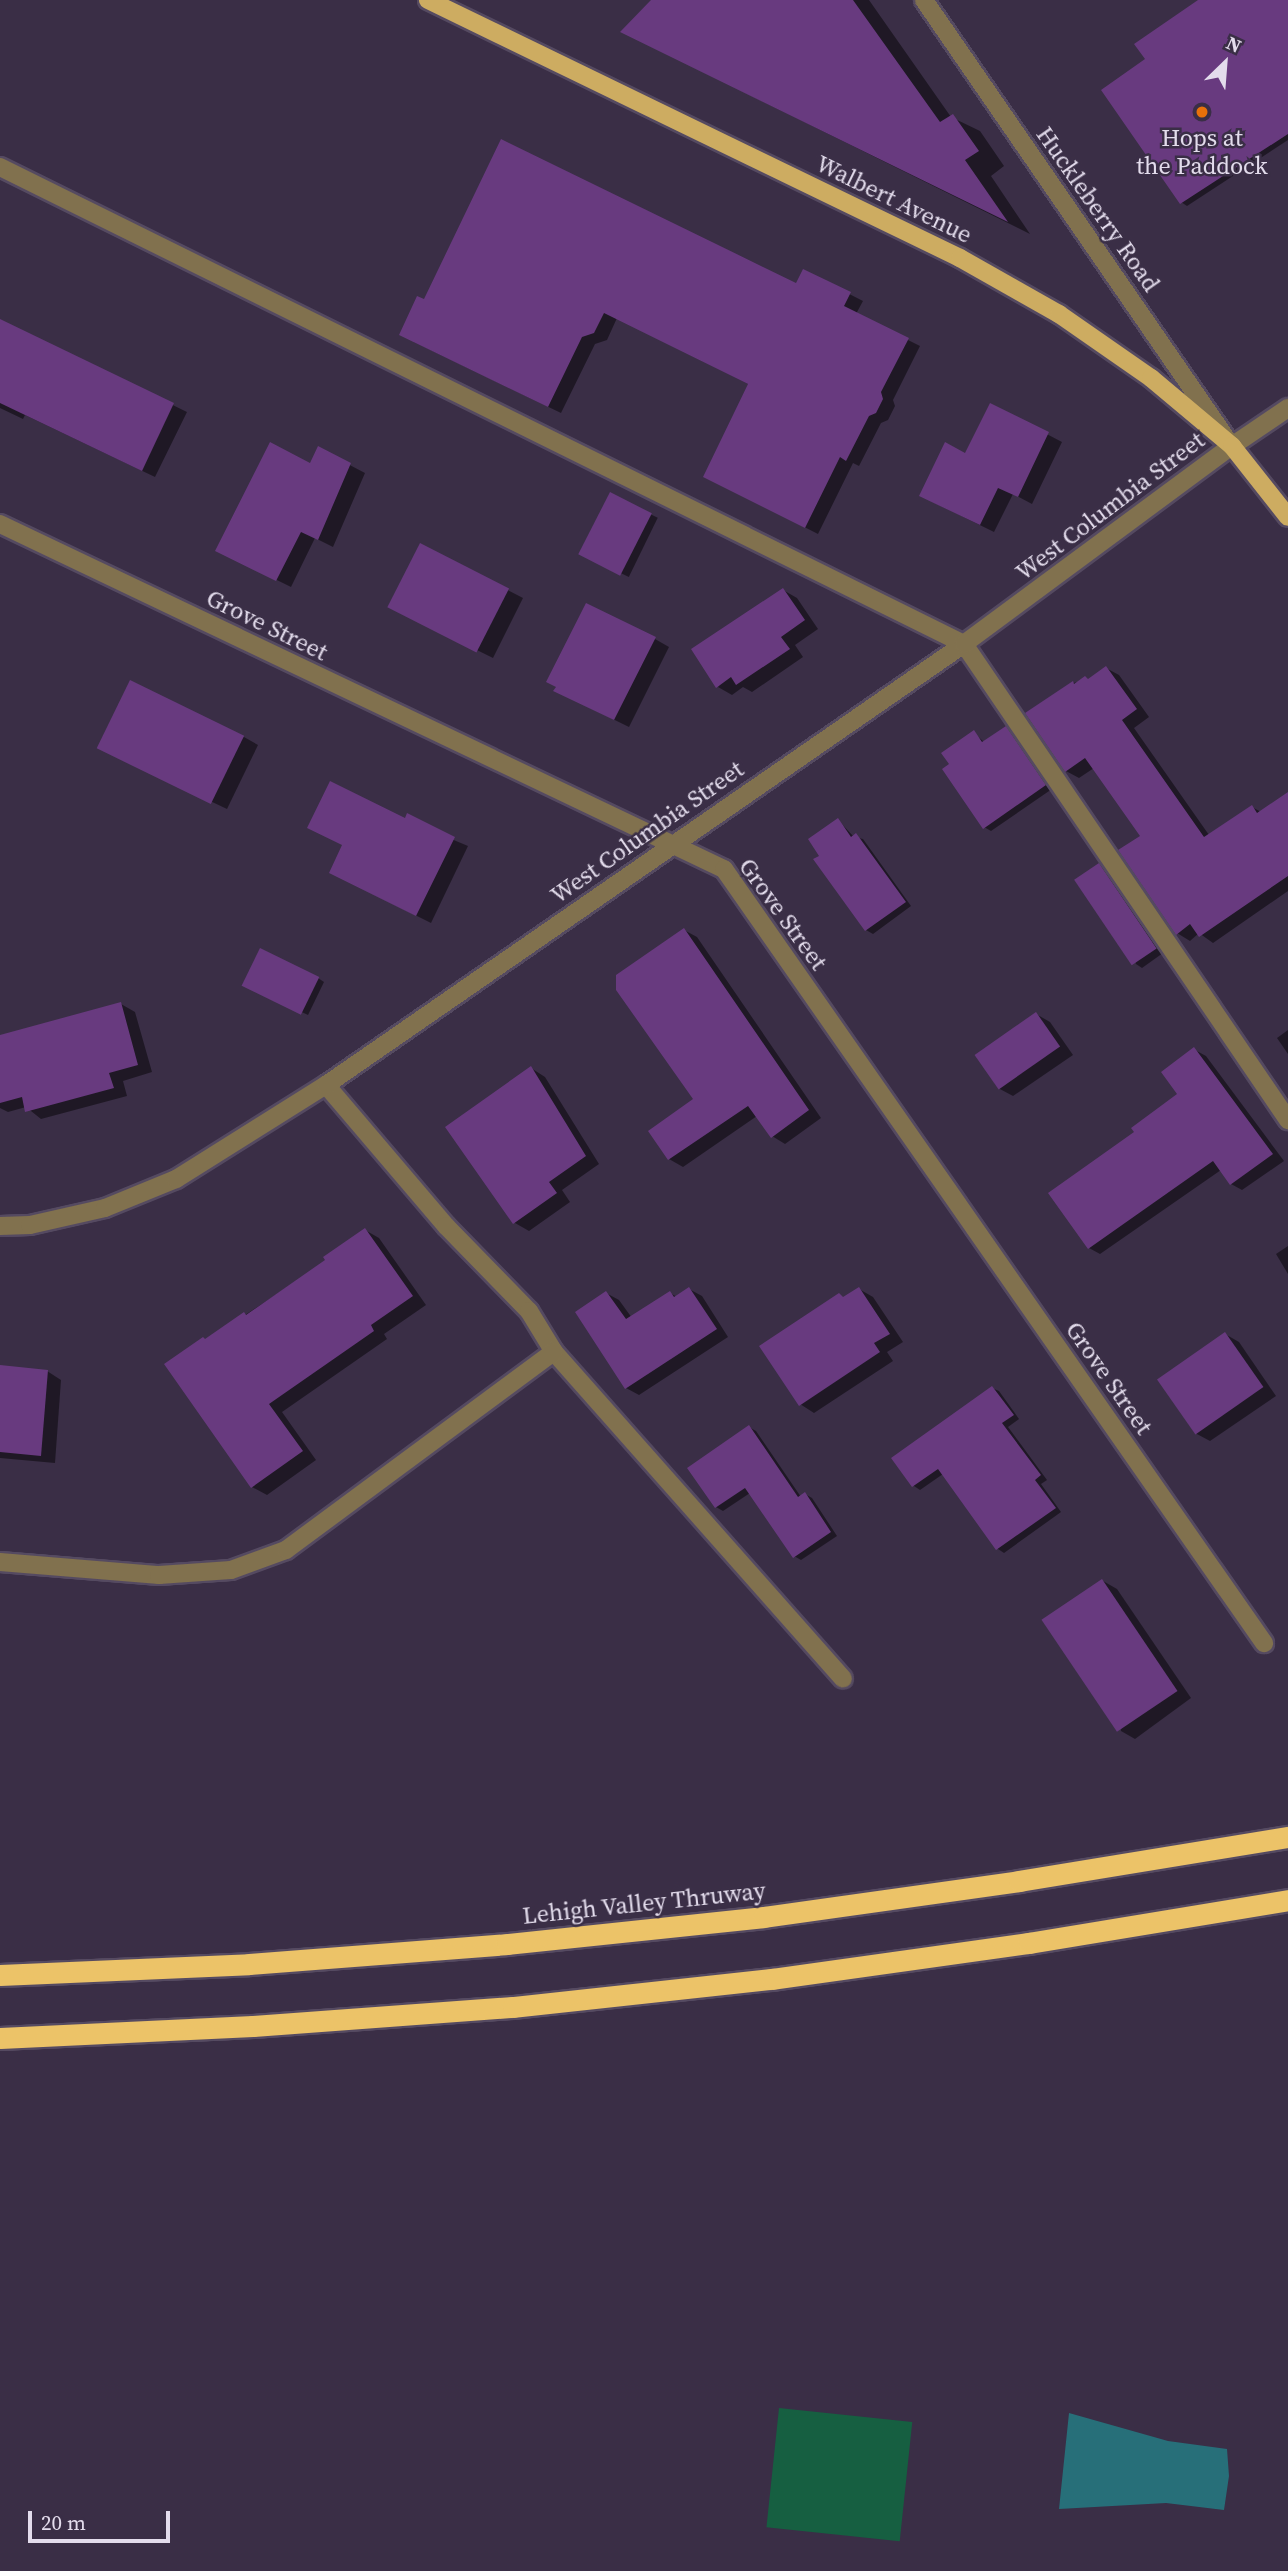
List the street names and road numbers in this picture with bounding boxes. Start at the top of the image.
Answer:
street label: Huckleberry Road [1030,121,1166,297]
street label: Walbert Avenue [811,149,977,249]
street label: West Columbia Street [1010,426,1210,586]
street label: Grove Street [202,583,332,667]
street label: West Columbia Street [545,755,749,909]
street label: Grove Street [733,853,833,975]
street label: Grove Street [1060,1316,1158,1440]
street label: Lehigh Valley Thruway [520,1876,768,1930]

